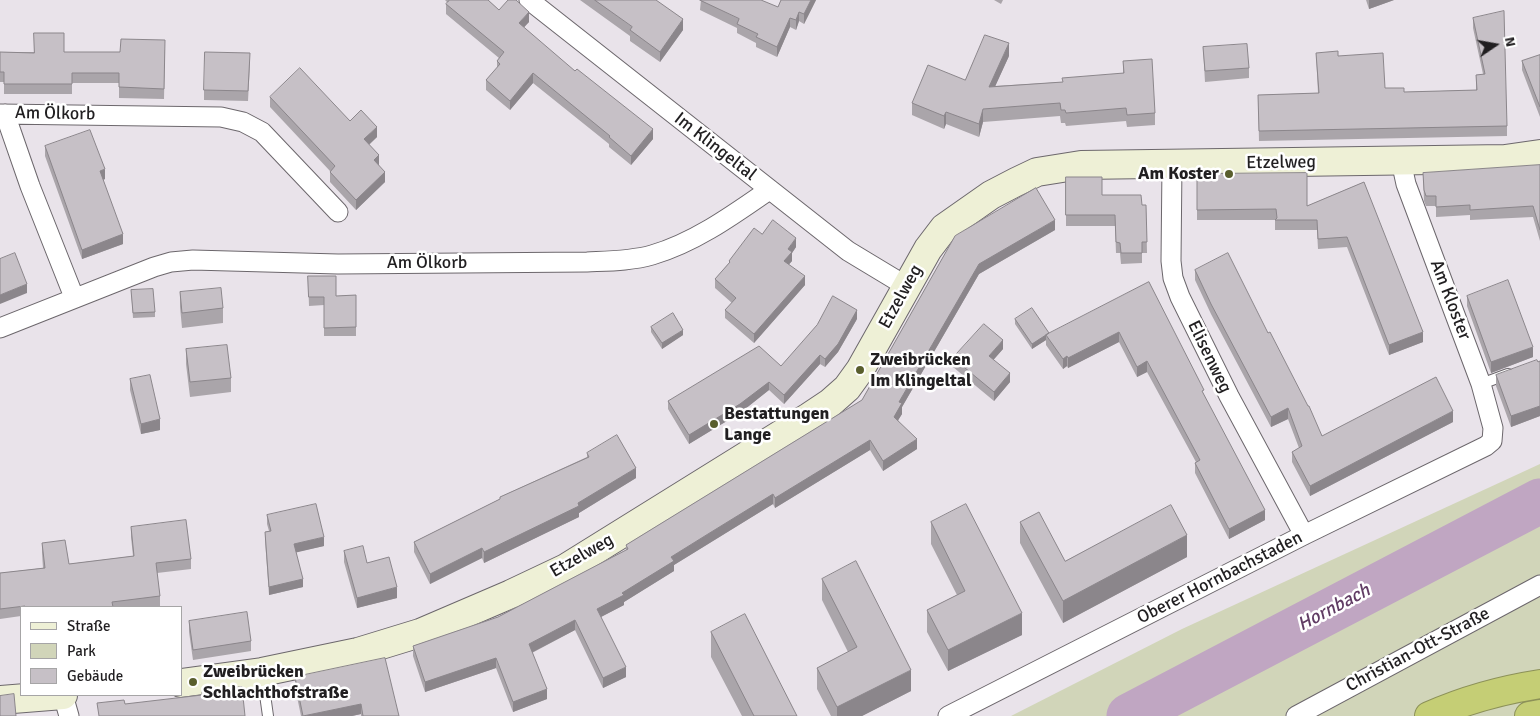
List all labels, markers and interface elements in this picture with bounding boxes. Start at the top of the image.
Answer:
north arrow [1470,20,1520,70]
text: N [1501,35,1519,48]
street label: Am Ölkorb [15,102,95,126]
street label: Im Klingeltal [670,108,760,186]
street label: Etzelweg [1246,152,1316,174]
place label: Am Koster [1138,163,1219,185]
marker: Am Koster [1223,168,1235,180]
street label: Am Ölkorb [387,252,467,274]
street label: Am Kloster [1425,257,1475,343]
street label: Etzelweg [875,261,927,333]
street label: Elisenweg [1182,317,1236,397]
place label: Zweibrücken Im Klingeltal [870,349,972,392]
marker: Zweibrücken Im Klingeltal [854,364,866,376]
place label: Bestattungen Lange [724,403,829,446]
marker: Bestattungen Lange [708,418,720,430]
street label: Oberer Hornbachstaden [1134,527,1306,629]
street label: Etzelweg [546,529,618,583]
water label: Hornbach [1294,579,1374,637]
street label: Christian-Ott-Straße [1342,603,1494,697]
legend [20,606,182,696]
text: Straße [67,617,111,635]
text: Park [67,642,96,660]
place label: Zweibrücken Schlachthofstraße [203,661,349,704]
text: Gebäude [67,667,123,685]
marker: Zweibrücken Schlachthofstraße [187,676,199,688]

